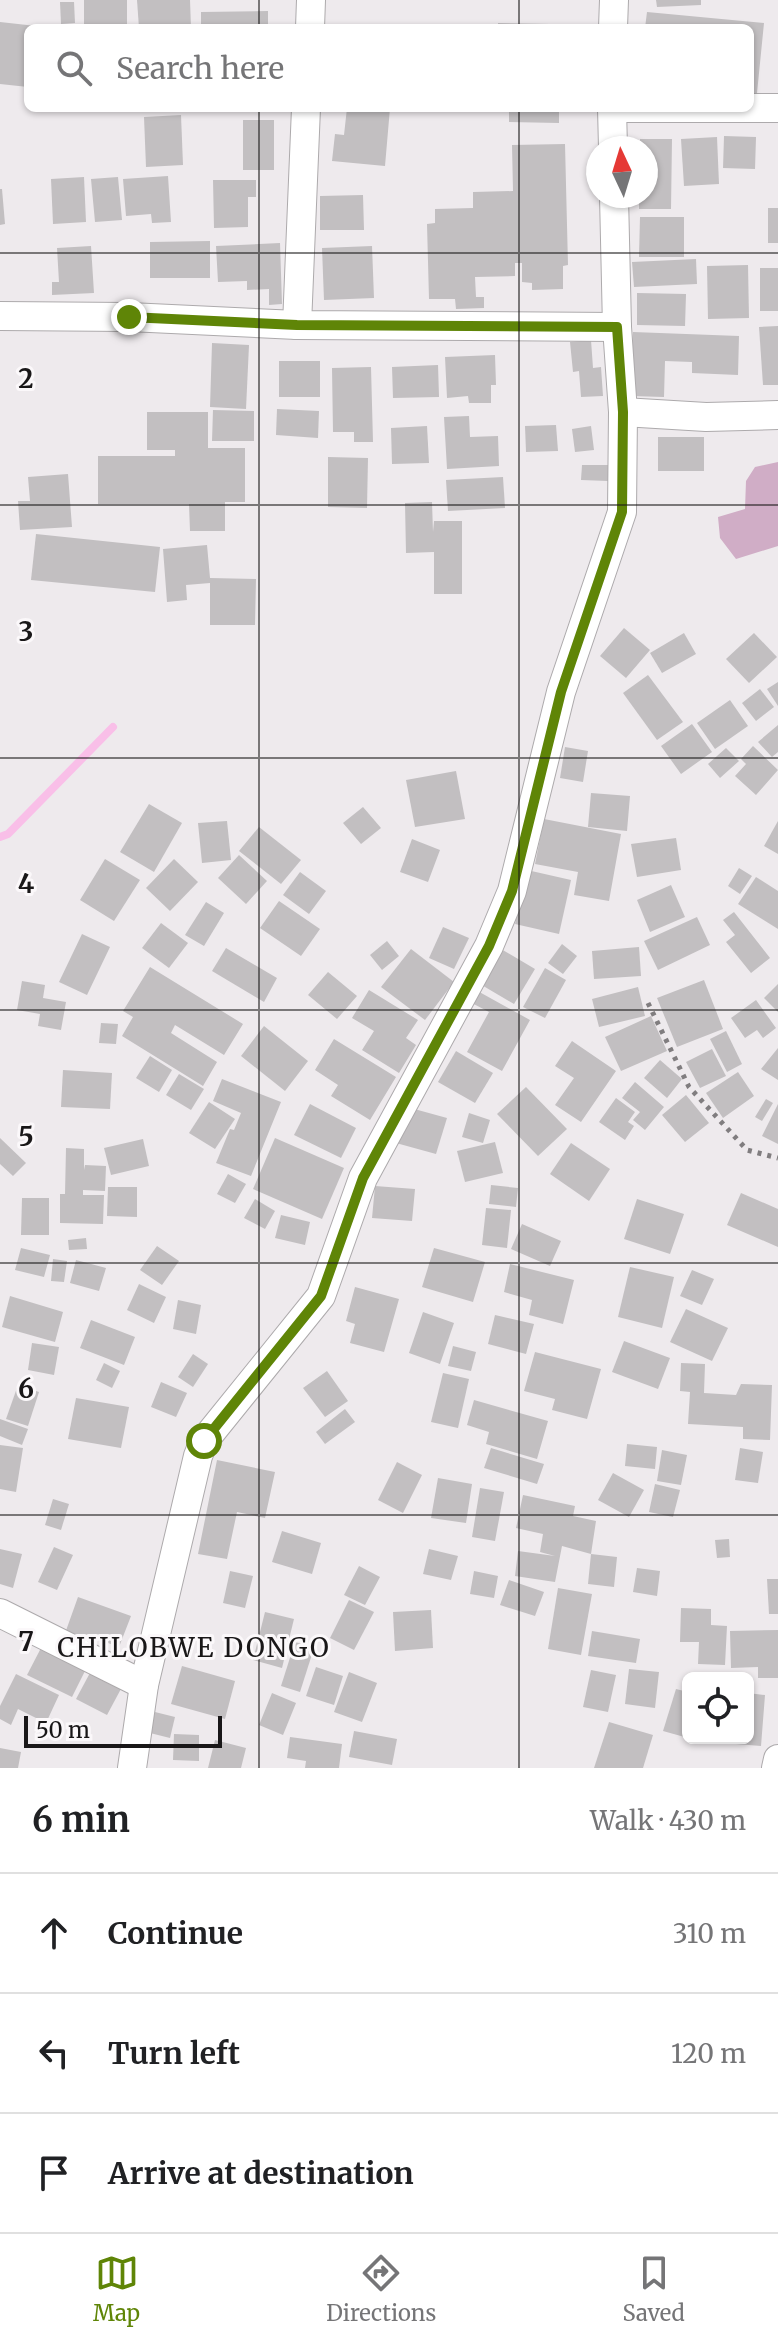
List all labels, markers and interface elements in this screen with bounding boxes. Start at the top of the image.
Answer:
search box [24,24,754,112]
icon: search [52,46,96,90]
text: Search here [116,49,284,87]
north arrow [586,136,658,208]
route end [111,299,147,335]
text: 2 [18,362,34,395]
text: 3 [19,615,33,648]
text: 4 [18,867,35,900]
text: 5 [18,1120,34,1153]
text: 6 [18,1372,34,1405]
route start [186,1423,222,1459]
text: 7 [18,1625,34,1658]
district label: CHILOBWE DONGO [57,1631,331,1664]
map controls [682,1672,754,1744]
button: locate [682,1672,754,1744]
scale bar [24,1712,222,1748]
text: 50 m [36,1716,90,1744]
text: 6 min [32,1799,130,1841]
text: Walk · 430 m [590,1804,746,1837]
icon: ahead [32,1911,76,1955]
text: Continue [108,1914,243,1952]
text: 310 m [673,1917,746,1950]
icon: left [32,2031,76,2075]
text: Turn left [108,2034,240,2072]
text: 120 m [671,2037,746,2070]
icon: arrive [32,2151,76,2195]
text: Arrive at destination [108,2154,414,2192]
tab: Map [93,2251,140,2327]
tab: Directions [326,2251,436,2327]
tab: Saved [623,2251,685,2327]

